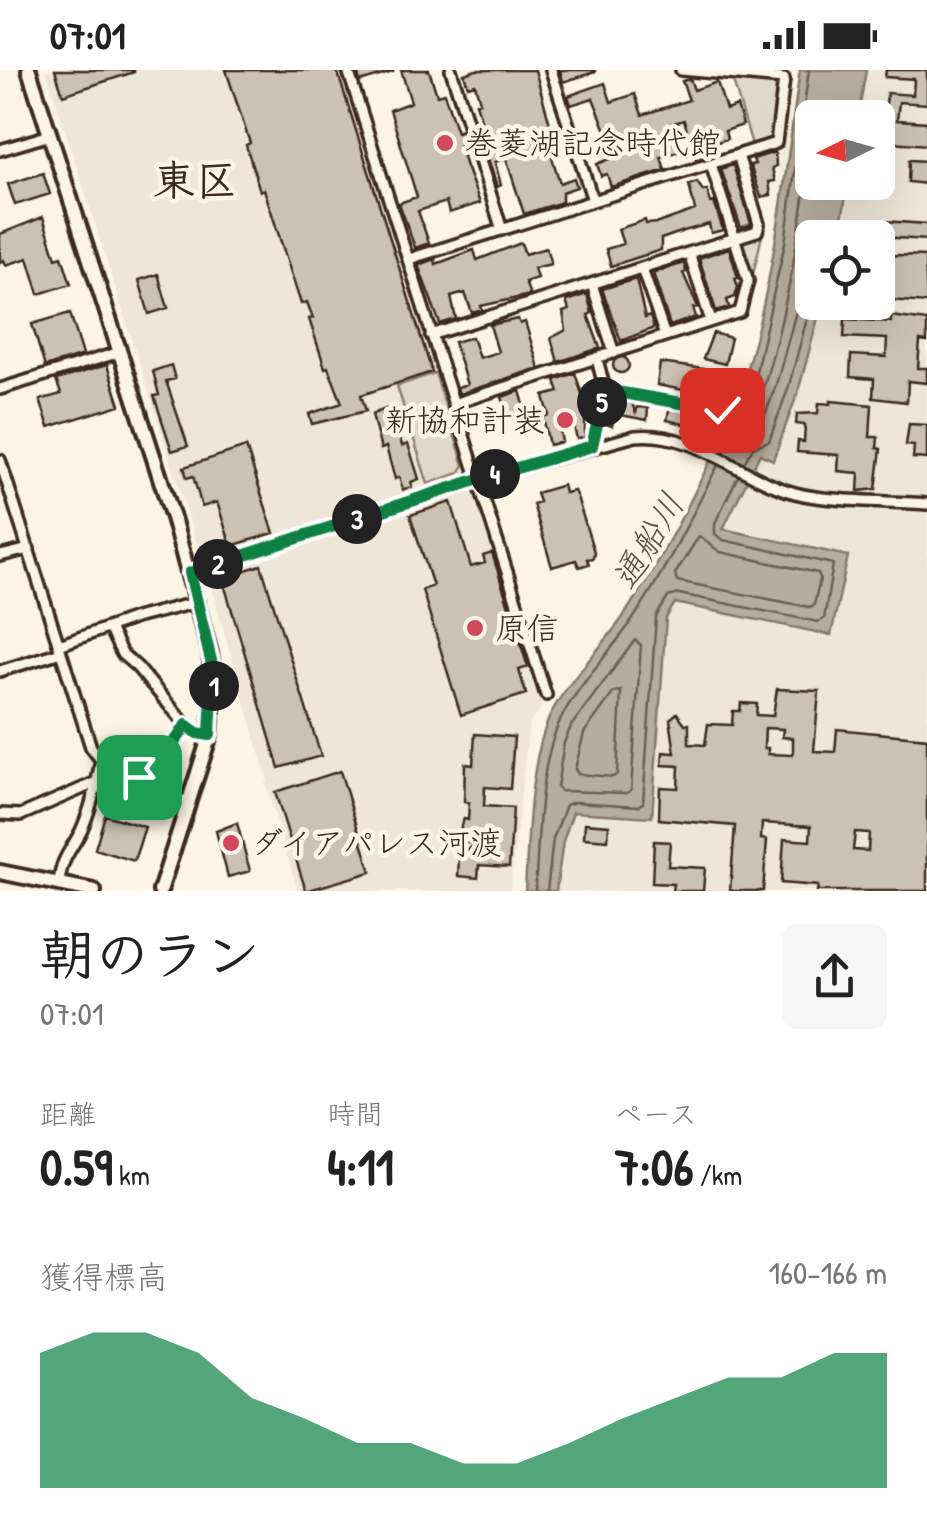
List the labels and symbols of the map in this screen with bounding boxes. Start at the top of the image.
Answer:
north arrow [795,100,895,200]
place label: 巻菱湖記念時代館 [465,121,721,164]
marker: 巻菱湖記念時代館 [434,132,456,154]
district label: 東区 [153,151,237,208]
pin [680,368,765,453]
pin: 5 [577,377,627,427]
place label: 新協和計装 [385,398,545,441]
marker: 新協和計装 [554,409,576,431]
pin: 4 [470,449,520,499]
water label: 通船川 [600,484,695,598]
pin: 3 [332,494,382,544]
pin: 2 [193,539,243,589]
place label: 原信 [495,606,559,649]
marker: 原信 [464,617,486,639]
pin: 1 [189,661,239,711]
pin [97,735,182,820]
place label: ダイアパレス河渡 [251,821,502,864]
marker: ダイアパレス河渡 [220,832,242,854]

